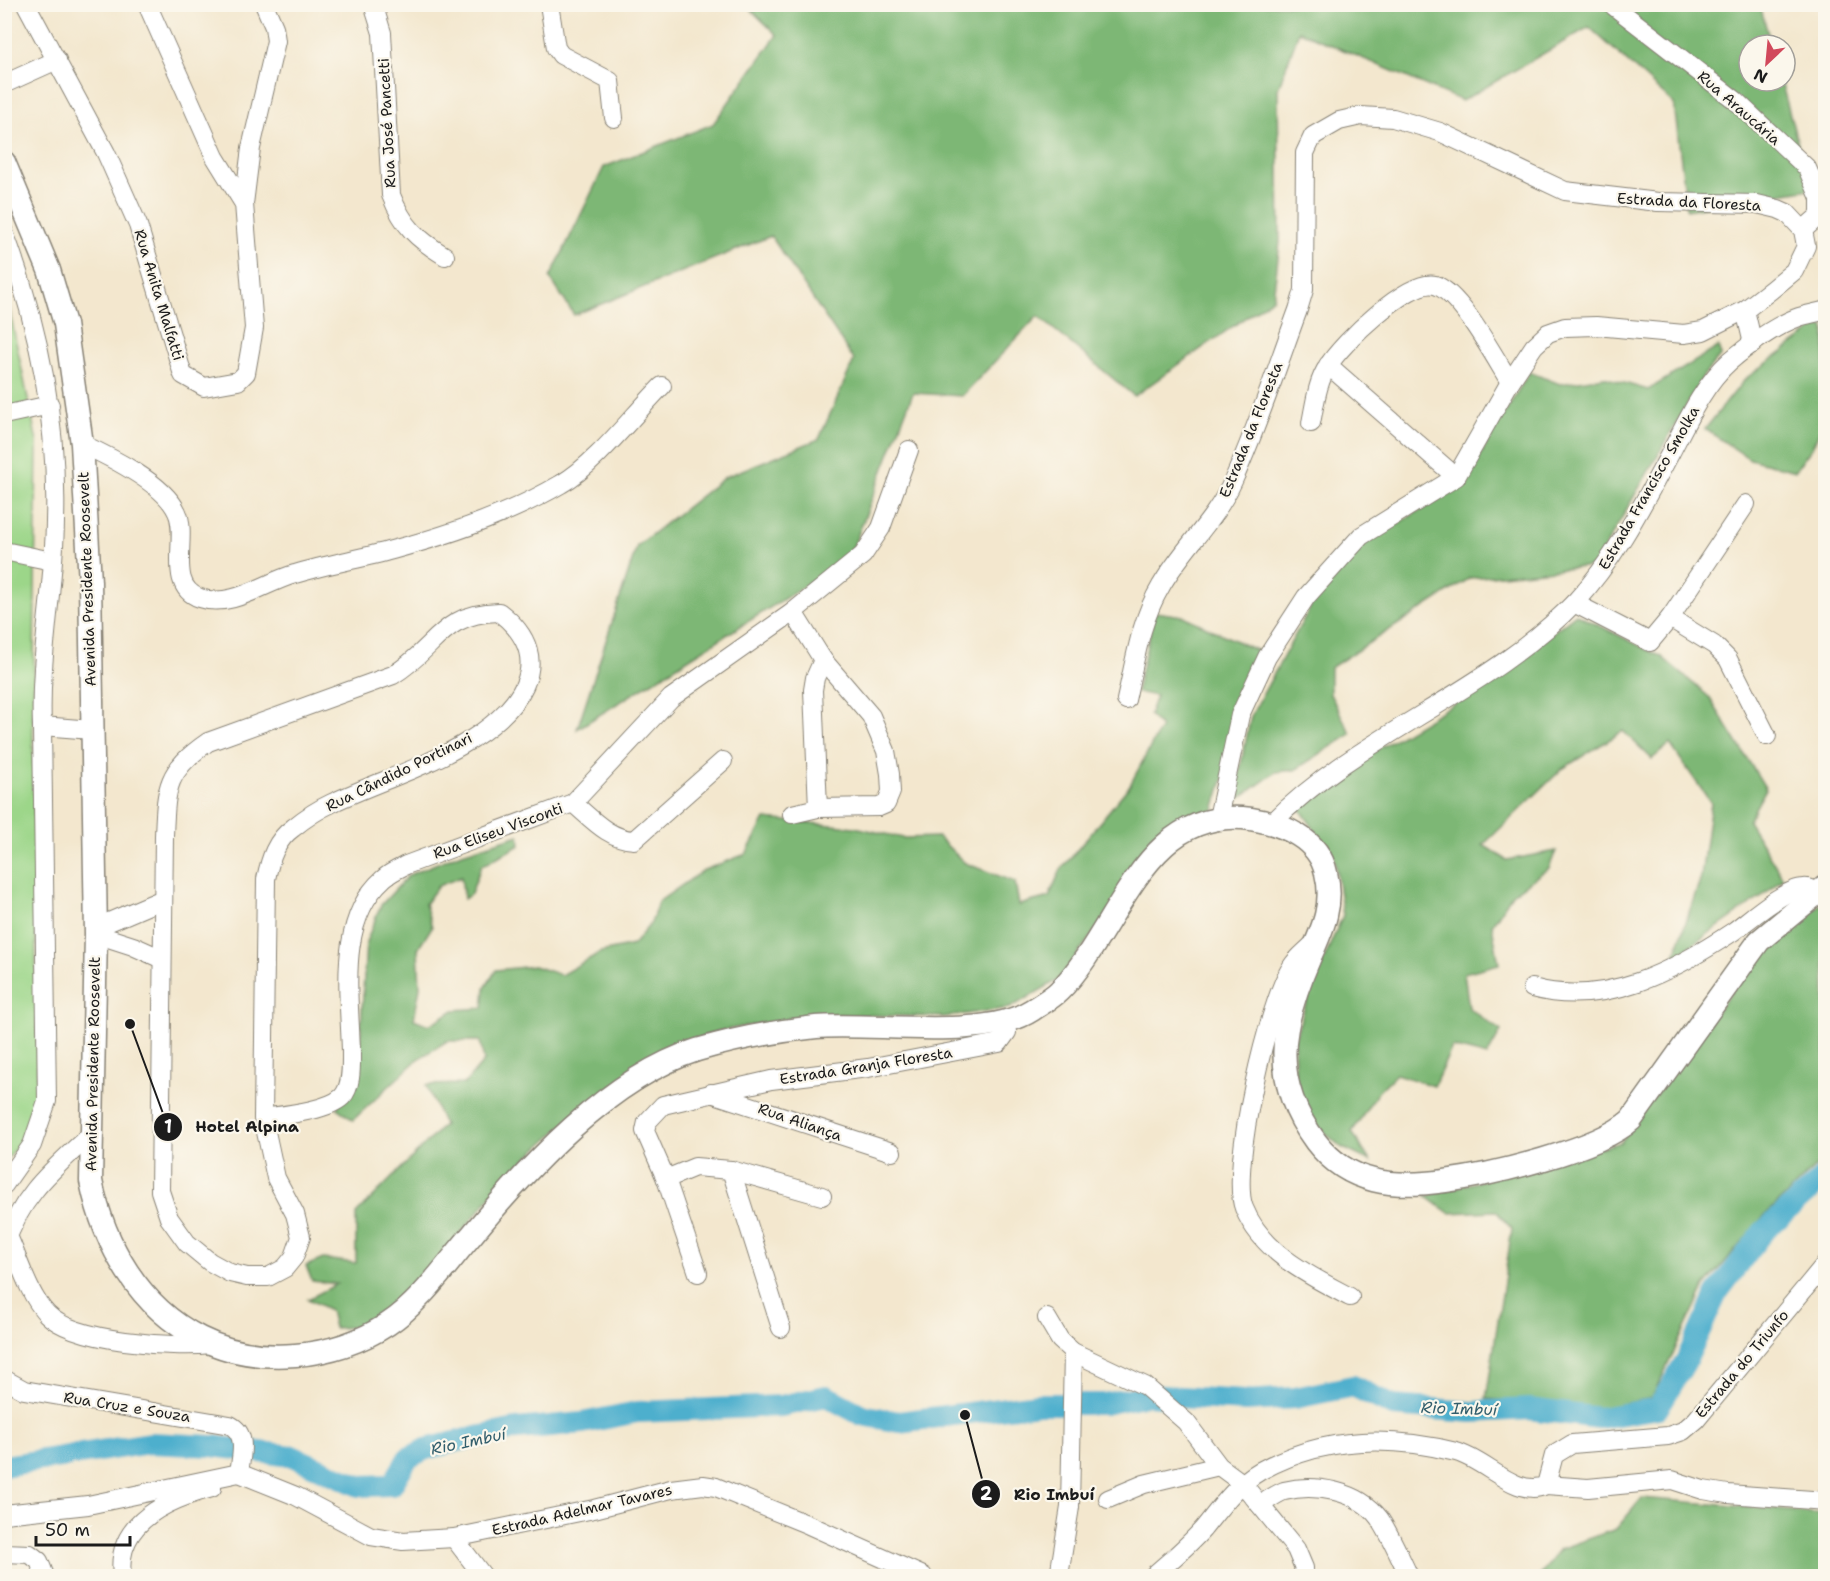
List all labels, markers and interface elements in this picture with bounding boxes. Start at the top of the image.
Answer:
north arrow [1737,33,1797,93]
street label: Rua José Pancetti [374,57,400,189]
text: N [1750,64,1771,88]
street label: Rua Araucária [1693,66,1785,150]
street label: Estrada da Floresta [1616,188,1762,216]
street label: Rua Anita Malfatti [130,227,188,363]
street label: Estrada da Floresta [1215,359,1288,501]
street label: Estrada Francisco Smolka [1594,402,1704,573]
street label: Avenida Presidente Roosevelt [73,471,101,687]
street label: Rua Cândido Portinari [322,728,476,816]
street label: Rua Eliseu Visconti [430,798,566,864]
street label: Avenida Presidente Roosevelt [81,956,105,1172]
street label: Estrada Granja Floresta [778,1042,954,1090]
street label: Rua Aliança [755,1098,845,1146]
callout: Hotel Alpina [153,1110,310,1144]
text: 1 [164,1115,172,1139]
text: Hotel Alpina [195,1116,299,1137]
street label: Estrada do Triunfo [1691,1306,1793,1422]
street label: Rua Cruz e Souza [62,1387,192,1427]
water label: Rio Imbuí [1420,1397,1499,1420]
water label: Rio Imbuí [429,1423,509,1460]
callout: Rio Imbuí [971,1477,1106,1511]
street label: Estrada Adelmar Tavares [490,1480,674,1540]
text: 2 [980,1482,993,1506]
text: Rio Imbuí [1014,1484,1095,1505]
scale bar [36,1509,130,1547]
text: 50 m [45,1518,90,1542]

